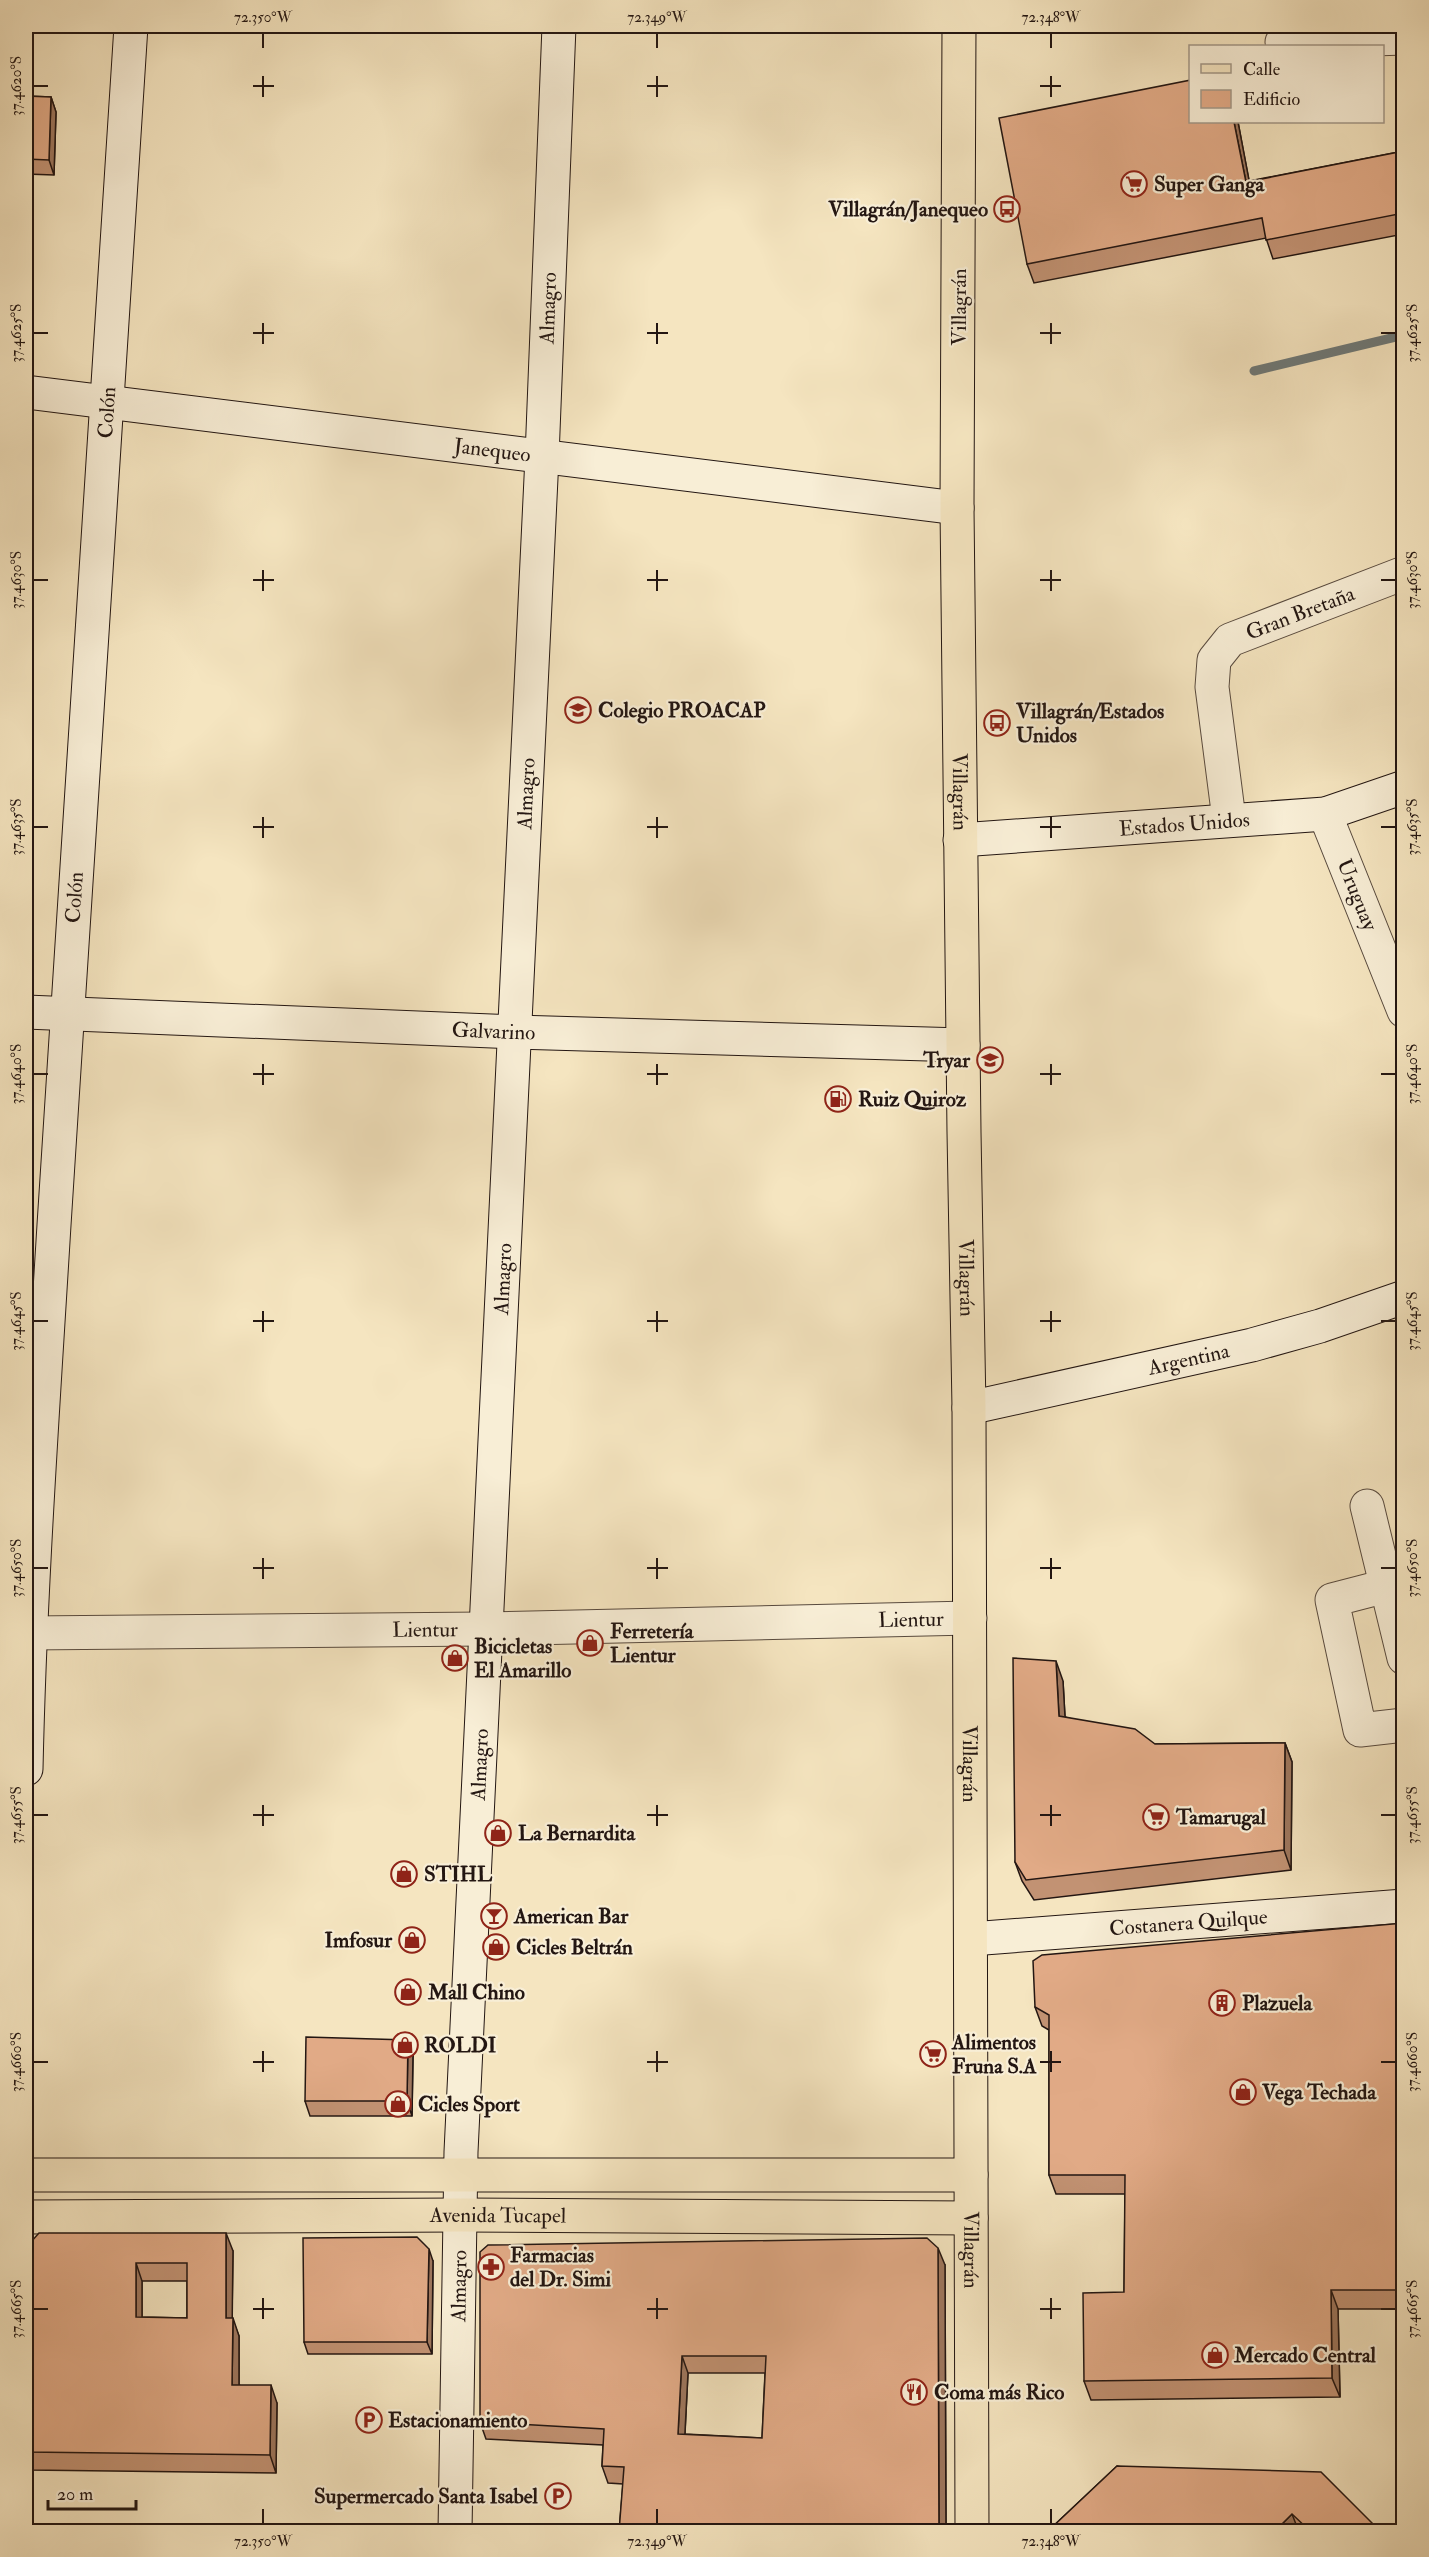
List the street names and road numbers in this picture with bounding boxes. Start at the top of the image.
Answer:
street label: Villagrán [946,268,973,346]
street label: Almagro [533,272,563,346]
street label: Colón [92,386,122,439]
street label: Janequeo [451,432,532,469]
street label: Gran Bretaña [1242,580,1359,647]
street label: Villagrán [946,753,974,831]
street label: Almagro [511,757,542,831]
street label: Estados Unidos [1118,806,1251,843]
street label: Uruguay [1330,855,1384,935]
street label: Colón [60,871,90,924]
street label: Galvarino [451,1016,536,1047]
street label: Villagrán [952,1239,980,1317]
street label: Almagro [488,1243,518,1317]
street label: Argentina [1144,1337,1232,1382]
street label: Lientur [878,1606,944,1634]
street label: Lientur [392,1616,458,1644]
street label: Villagrán [956,1725,983,1803]
street label: Almagro [465,1728,495,1802]
street label: Costanera Quilque [1108,1903,1269,1942]
street label: Avenida Tucapel [429,2202,567,2230]
street label: Villagrán [957,2211,984,2289]
street label: Almagro [445,2250,473,2323]

